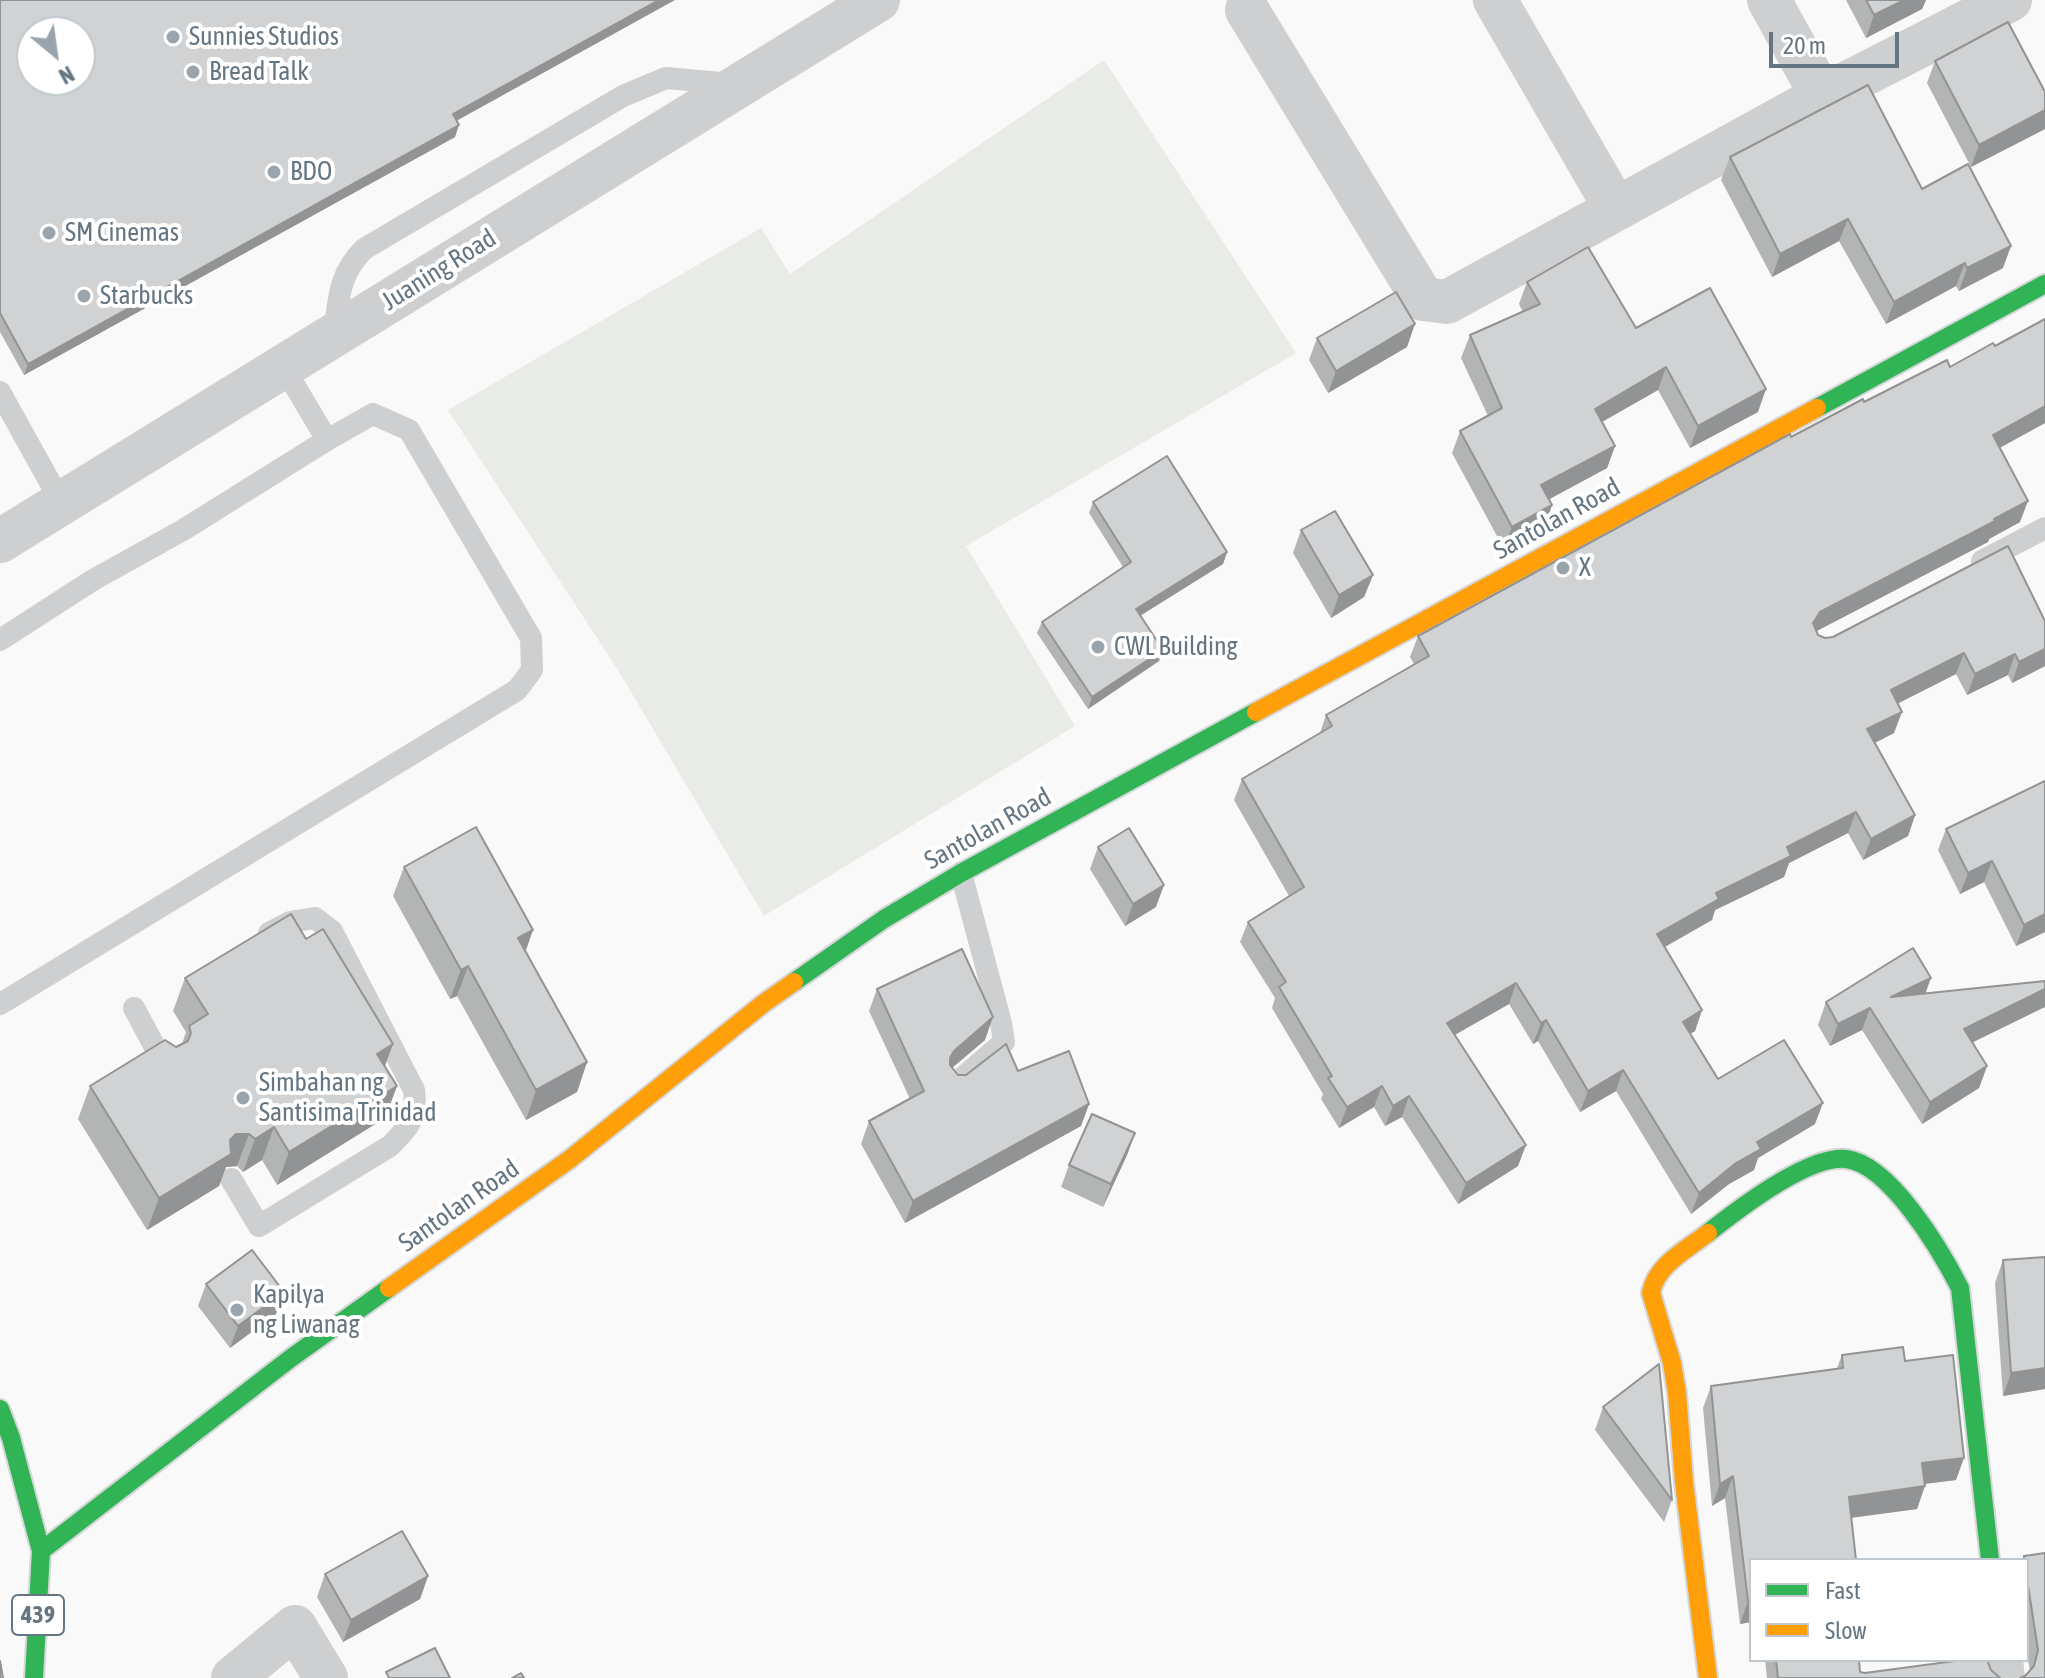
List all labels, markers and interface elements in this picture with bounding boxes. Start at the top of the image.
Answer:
north arrow [16,16,96,96]
scale bar [1773,16,1903,66]
place label: Sunnies Studios [189,21,339,53]
marker: Sunnies Studios [164,28,182,46]
text: 20 m [1783,32,1826,59]
place label: Bread Talk [209,56,309,88]
text: N [55,61,79,90]
marker: Bread Talk [184,63,202,81]
place label: BDO [290,156,332,188]
marker: BDO [265,163,283,181]
place label: SM Cinemas [65,217,179,249]
street label: Juaning Road [376,223,502,317]
marker: SM Cinemas [40,224,58,242]
place label: Starbucks [100,280,193,312]
marker: Starbucks [75,287,93,305]
street label: Santolan Road [1488,471,1626,567]
place label: X [1579,552,1591,584]
marker: X [1554,559,1572,577]
place label: CWL Building [1114,631,1238,663]
marker: CWL Building [1089,638,1107,656]
street label: Santolan Road [919,781,1057,877]
place label: Simbahan ng Santisima Trinidad [259,1067,436,1128]
marker: Simbahan ng Santisima Trinidad [234,1089,252,1107]
street label: Santolan Road [393,1153,525,1259]
place label: Kapilya ng Liwanag [253,1279,360,1340]
marker: Kapilya ng Liwanag [228,1301,246,1319]
legend [1749,1558,2029,1662]
text: Fast [1825,1577,1861,1604]
road number: 439 [12,1595,64,1635]
text: Slow [1825,1617,1867,1644]

